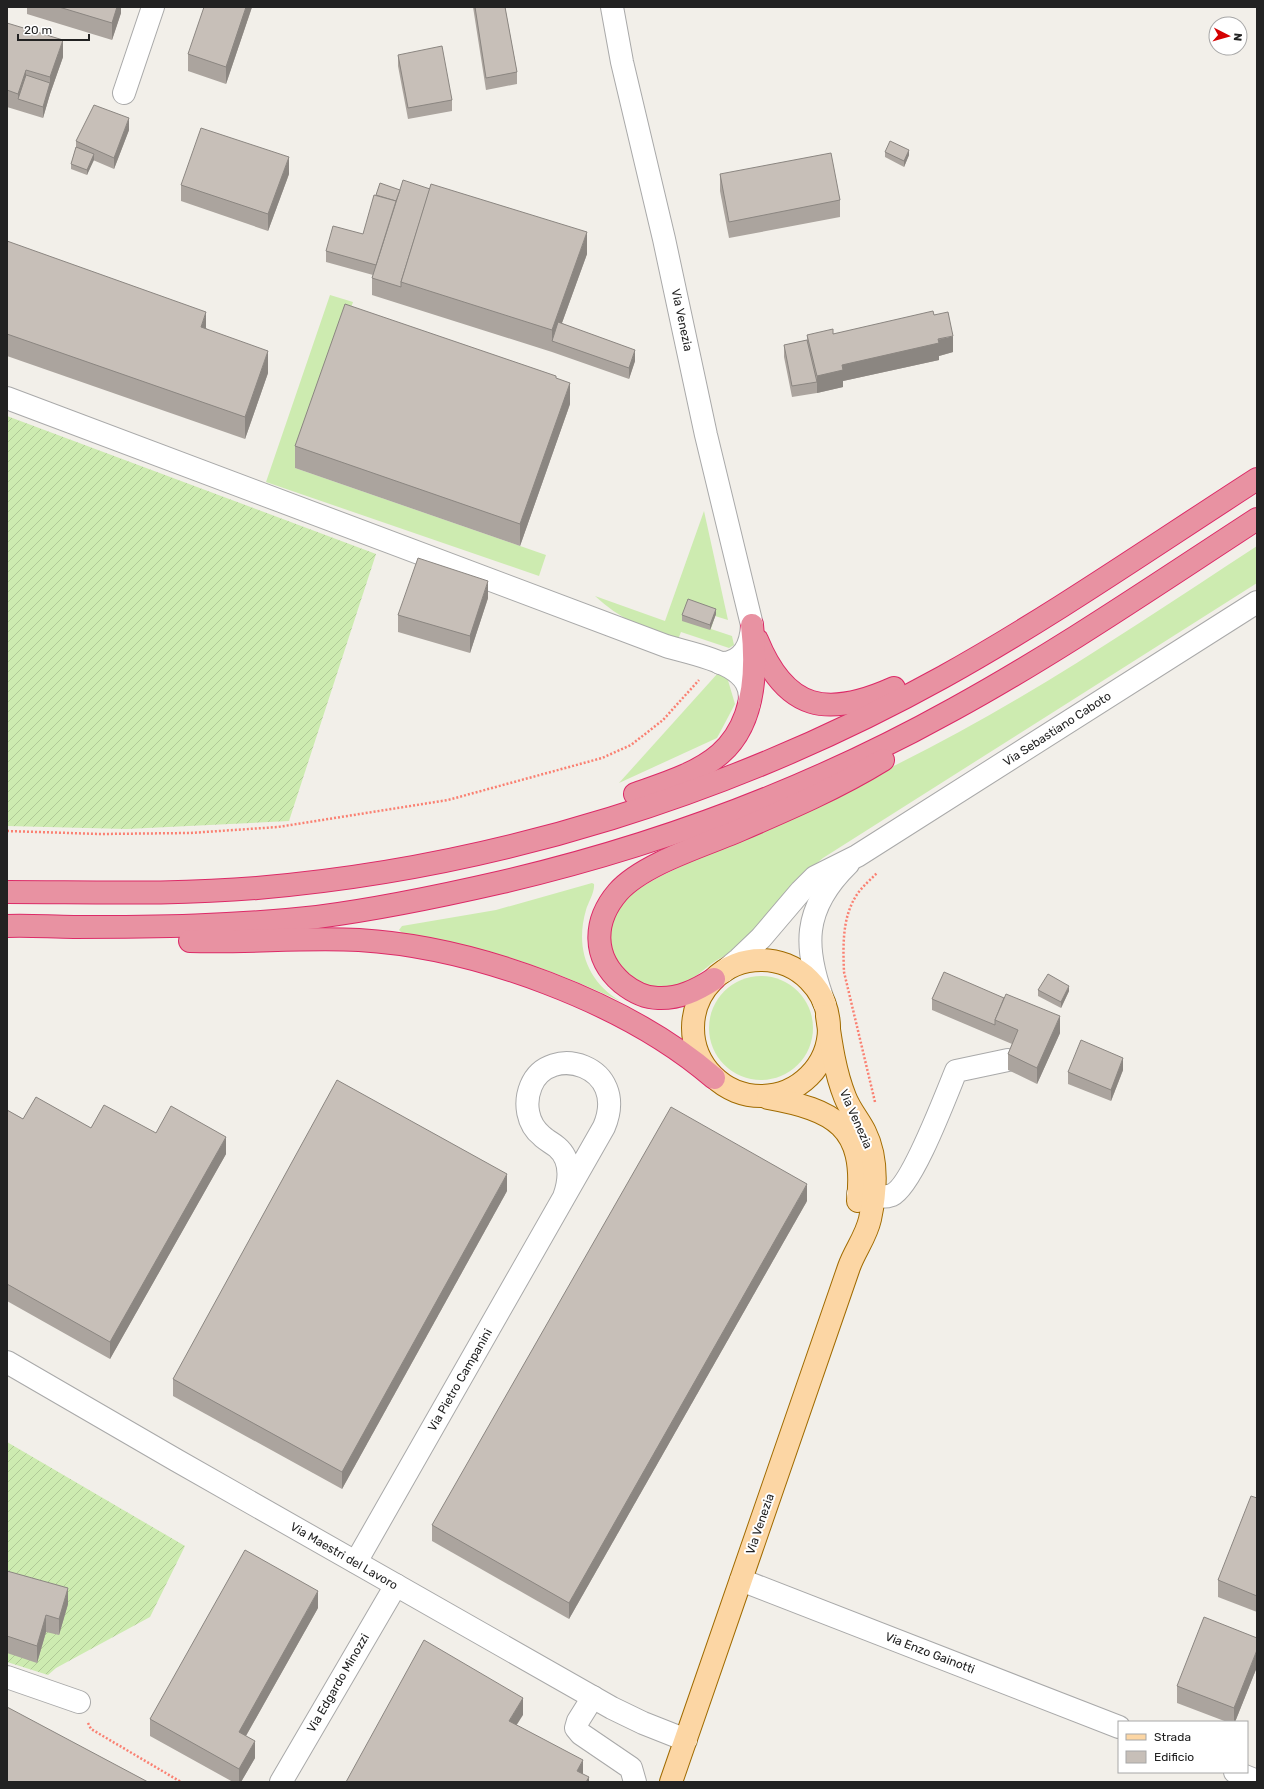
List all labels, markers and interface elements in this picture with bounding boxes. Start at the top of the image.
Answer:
scale bar [18,16,89,42]
north arrow [1208,16,1248,56]
text: 20 m [24,23,52,37]
text: N [1231,32,1244,42]
street label: Via Venezia [669,287,695,353]
street label: Via Sebastiano Caboto [1000,689,1114,769]
street label: Via Venezia [837,1087,875,1151]
street label: Via Pietro Campanini [425,1326,495,1434]
street label: Via Venezia [743,1492,777,1556]
street label: Via Maestri del Lavoro [288,1519,400,1593]
street label: Via Enzo Gainotti [883,1629,977,1677]
street label: Via Edgardo Minozzi [304,1631,372,1735]
legend [1118,1721,1248,1773]
text: Strada [1154,1730,1191,1744]
text: Edificio [1154,1750,1194,1764]

